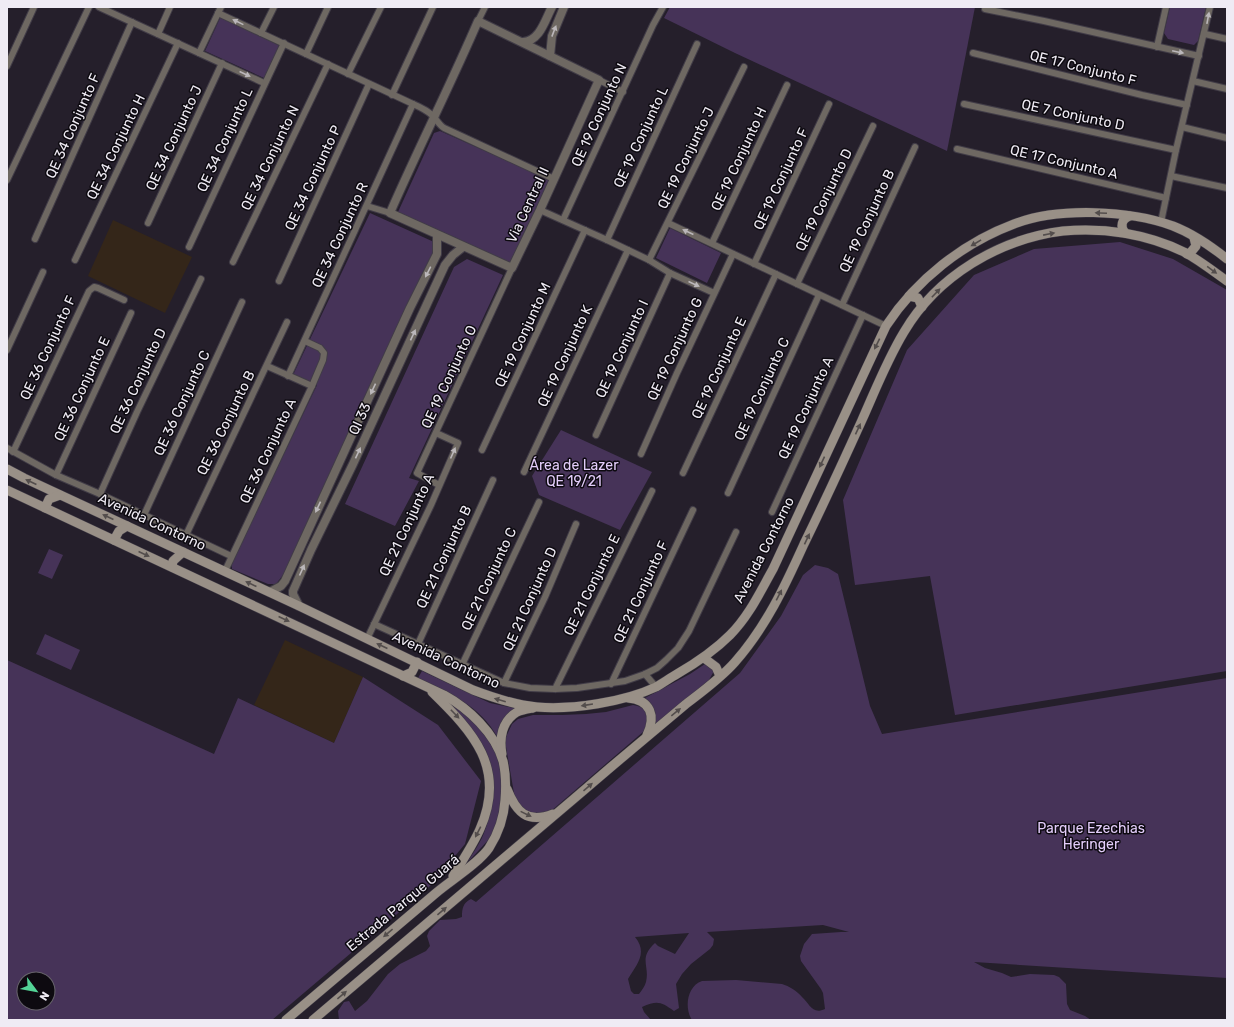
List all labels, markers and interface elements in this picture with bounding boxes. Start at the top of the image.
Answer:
one-way arrow [1206,12,1212,24]
one-way arrow [233,19,244,26]
one-way arrow [552,24,558,36]
street label: QE 17 Conjunto F [1028,47,1138,89]
one-way arrow [1172,49,1184,55]
street label: QE 19 Conjunto N [568,61,630,169]
street label: QE 34 Conjunto F [42,71,104,181]
one-way arrow [239,71,250,77]
street label: QE 34 Conjunto J [142,83,206,193]
street label: QE 19 Conjunto L [610,83,672,191]
street label: QE 34 Conjunto L [193,85,257,195]
street label: QE 34 Conjunto H [83,92,149,202]
street label: QE 7 Conjunto D [1020,96,1126,134]
street label: QE 34 Conjunto N [237,103,303,213]
street label: QE 19 Conjunto J [654,104,718,212]
street label: QE 19 Conjunto H [708,105,770,213]
street label: QE 34 Conjunto P [281,123,345,233]
street label: QE 19 Conjunto F [750,125,812,233]
street label: QE 17 Conjunto A [1008,141,1120,183]
street label: QE 19 Conjunto D [792,146,856,254]
street label: Via Central II [503,164,553,246]
street label: QE 19 Conjunto B [836,167,898,275]
street label: QE 34 Conjunto R [308,180,372,290]
one-way arrow [1094,210,1107,216]
one-way arrow [682,229,694,235]
one-way arrow [1043,230,1055,236]
one-way arrow [970,239,982,246]
one-way arrow [425,266,431,278]
one-way arrow [1207,266,1217,274]
street label: QE 19 Conjunto M [491,280,555,390]
one-way arrow [688,281,699,287]
one-way arrow [931,288,940,298]
street label: QE 36 Conjunto F [16,293,80,403]
street label: QE 19 Conjunto G [644,295,706,403]
street label: QE 19 Conjunto I [592,297,652,401]
street label: QE 19 Conjunto K [534,302,596,410]
street label: QE 19 Conjunto E [688,314,750,422]
street label: QE 19 Conjunto O [418,323,480,431]
street label: QE 36 Conjunto D [106,326,170,436]
one-way arrow [410,330,416,341]
street label: QE 36 Conjunto E [50,334,114,444]
street label: QE 19 Conjunto C [731,335,793,443]
one-way arrow [874,338,880,350]
street label: QE 36 Conjunto C [150,348,214,458]
street label: QE 19 Conjunto A [775,353,837,462]
street label: QE 36 Conjunto B [193,368,259,478]
one-way arrow [370,384,376,395]
street label: QE 36 Conjunto A [236,395,300,506]
street label: QI 33 [345,400,375,438]
one-way arrow [855,423,861,435]
one-way arrow [355,447,361,459]
one-way arrow [451,447,457,459]
park label: Área de Lazer QE 19/21 [530,456,619,490]
one-way arrow [819,456,825,467]
street label: QE 21 Conjunto A [376,470,438,579]
one-way arrow [25,479,36,485]
street label: Avenida Contorno [96,490,208,554]
street label: Avenida Contorno [730,494,798,606]
one-way arrow [315,502,321,513]
street label: QE 21 Conjunto B [413,503,475,611]
one-way arrow [103,514,114,520]
street label: QE 21 Conjunto C [458,525,520,633]
street label: QE 21 Conjunto E [560,532,624,638]
one-way arrow [804,534,810,545]
street label: QE 21 Conjunto F [610,538,672,646]
street label: QE 21 Conjunto D [499,544,561,654]
one-way arrow [138,551,150,557]
one-way arrow [299,565,305,576]
one-way arrow [246,581,257,587]
one-way arrow [776,590,783,601]
one-way arrow [278,616,289,622]
street label: Avenida Contorno [390,628,502,692]
one-way arrow [375,642,387,648]
one-way arrow [493,696,506,702]
one-way arrow [581,702,593,708]
one-way arrow [671,708,682,717]
one-way arrow [450,709,459,719]
one-way arrow [582,782,593,791]
one-way arrow [520,811,532,817]
park label: Parque Ezechias Heringer [1037,820,1145,853]
one-way arrow [475,826,481,838]
street label: Estrada Parque Guará [343,851,463,955]
one-way arrow [436,906,447,915]
one-way arrow [383,929,394,938]
north arrow [16,971,56,1011]
text: N [36,989,52,1003]
one-way arrow [337,990,348,999]

